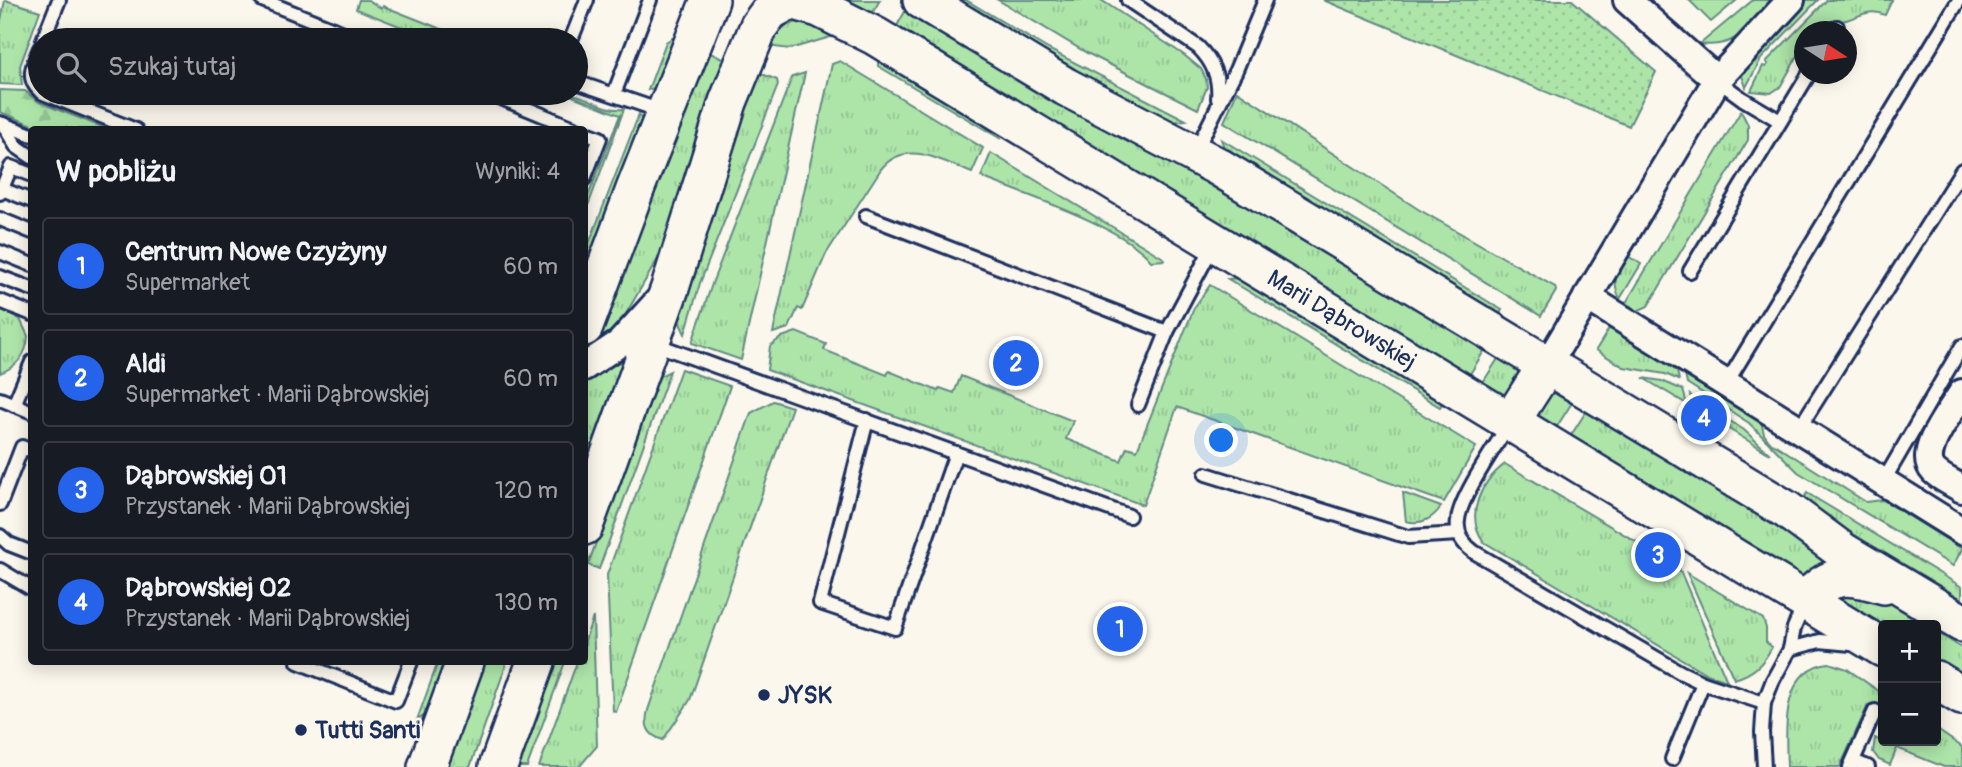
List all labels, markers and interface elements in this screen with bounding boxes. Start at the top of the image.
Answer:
north arrow [1794,21,1857,84]
search box [28,28,588,105]
icon: search [52,48,90,86]
text: Szukaj tutaj [108,51,236,83]
text: W pobliżu [56,153,176,190]
text: Wyniki: 4 [475,157,560,186]
text: Centrum Nowe Czyżyny [125,236,387,268]
text: 1 [77,252,86,281]
text: 60 m [503,252,558,281]
street label: Marii Dąbrowskiej [1262,263,1422,376]
text: Supermarket [125,268,250,297]
pin: 2 [993,337,1039,389]
text: Aldi [125,348,165,380]
text: 2 [75,364,87,393]
text: 60 m [503,364,558,393]
text: Supermarket · Marii Dąbrowskiej [125,380,430,409]
pin: 4 [1681,392,1727,444]
your location [1204,423,1238,457]
text: Dąbrowskiej 01 [125,460,287,492]
text: 3 [75,476,87,505]
text: 120 m [495,476,558,505]
text: Przystanek · Marii Dąbrowskiej [125,492,410,521]
pin: 3 [1635,529,1681,581]
text: Dąbrowskiej 02 [125,572,291,604]
text: 4 [74,588,88,617]
text: 130 m [495,588,558,617]
pin: 1 [1097,603,1143,655]
text: Przystanek · Marii Dąbrowskiej [125,604,410,633]
map controls [1878,620,1941,746]
button: + [1878,620,1941,683]
place label: JYSK [778,681,832,710]
button: − [1878,683,1941,746]
marker: JYSK [756,687,772,703]
place label: Tutti Santi [314,716,420,745]
marker: Tutti Santi [293,722,309,738]

